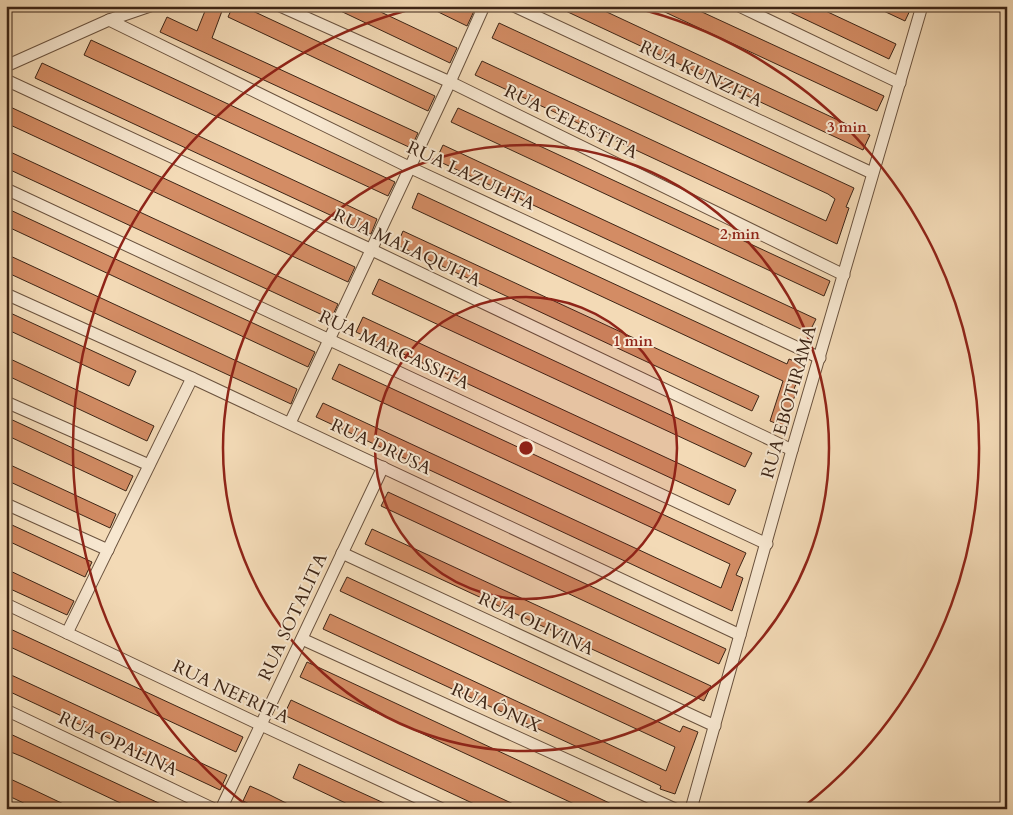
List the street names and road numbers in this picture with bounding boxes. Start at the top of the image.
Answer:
street label: RUA KUNZITA [635,35,767,114]
street label: RUA CELESTITA [500,79,642,165]
street label: RUA LAZULITA [403,135,539,217]
street label: RUA MALAQUITA [329,203,485,293]
street label: RUA MARCASSITA [314,304,474,396]
street label: RUA EBOTIRAMA [755,322,823,481]
street label: RUA DRUSA [327,413,436,481]
street label: RUA SOTALITA [252,549,334,685]
street label: RUA OLIVINA [474,586,598,662]
street label: RUA NEFRITA [169,654,294,730]
street label: RUA ÔNIX [447,677,546,739]
street label: RUA OPALINA [54,705,182,783]

